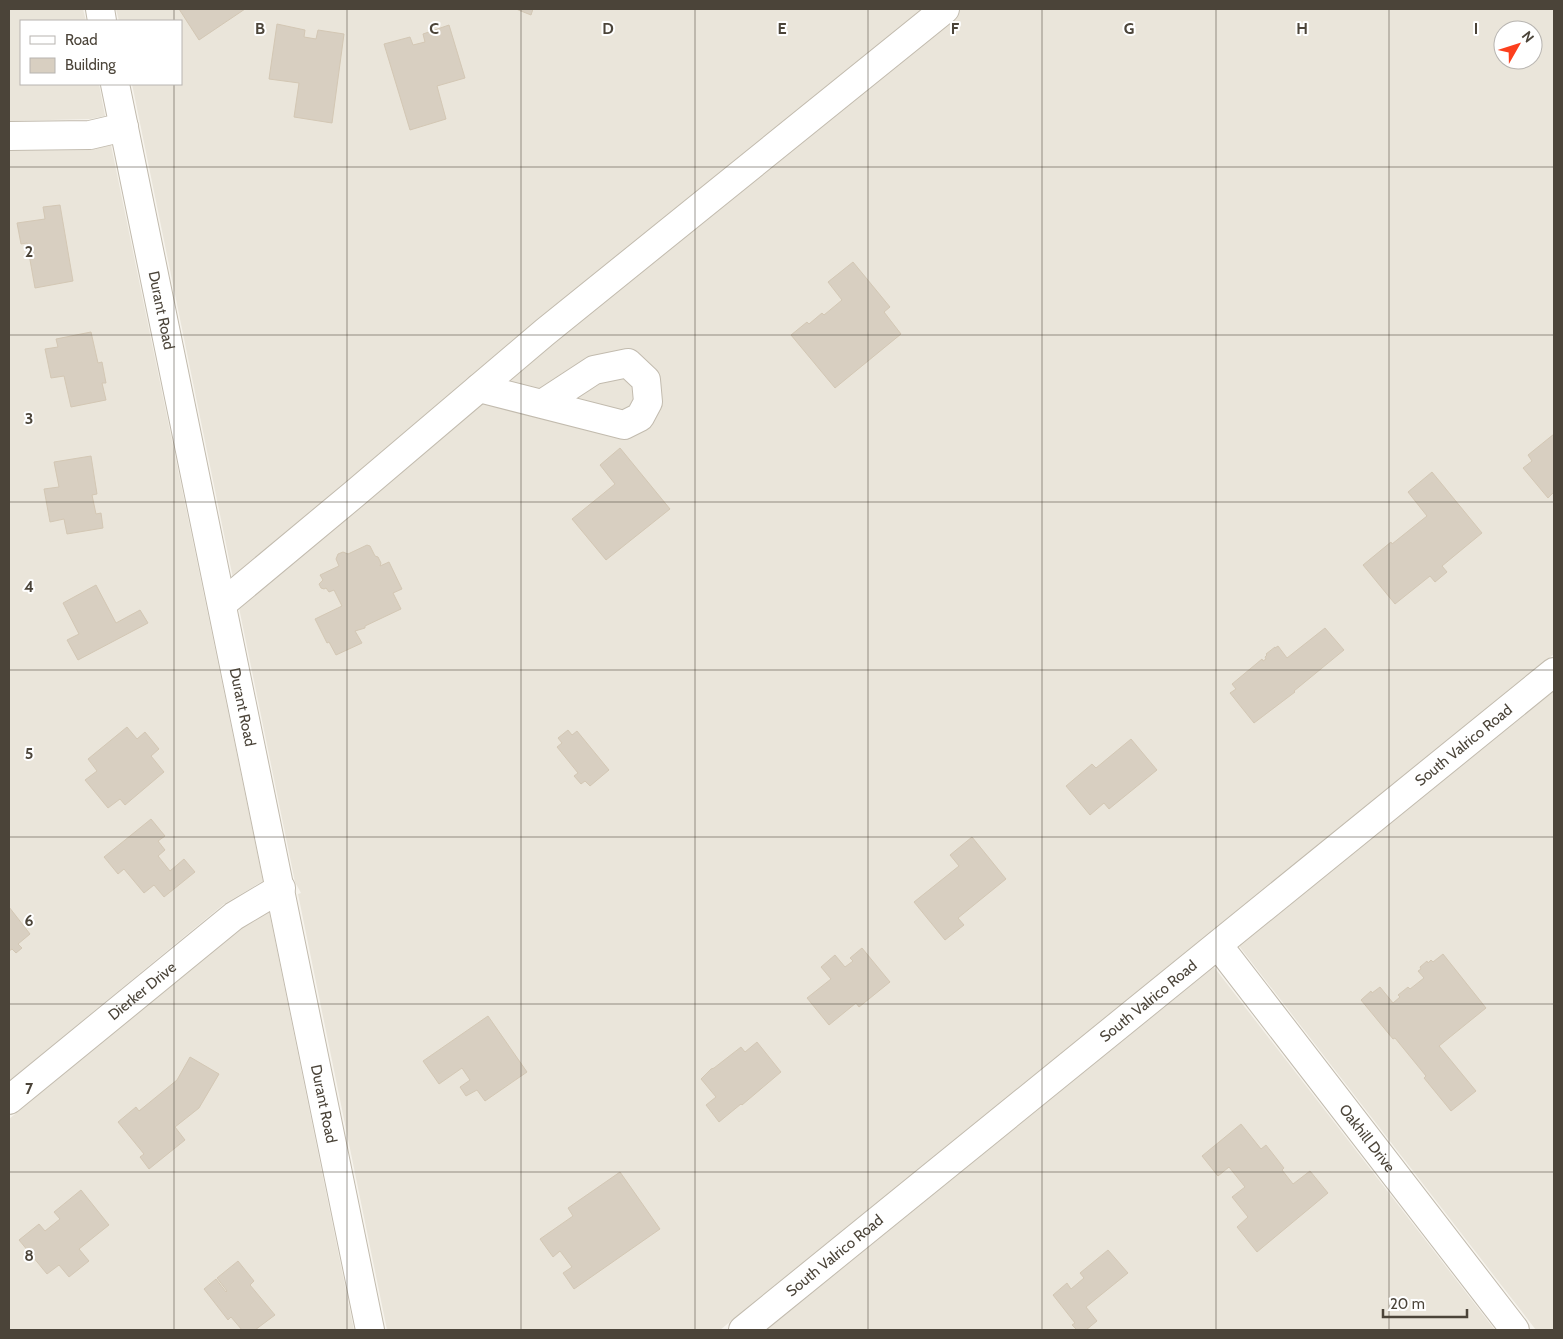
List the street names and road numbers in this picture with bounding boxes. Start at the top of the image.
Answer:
street label: Durant Road [144,269,178,351]
street label: Durant Road [226,666,259,748]
street label: South Valrico Road [1412,701,1516,790]
street label: South Valrico Road [1096,956,1200,1046]
street label: Dierker Drive [105,958,180,1024]
street label: Durant Road [307,1063,341,1145]
street label: Oakhill Drive [1335,1101,1399,1176]
street label: South Valrico Road [783,1211,887,1300]

